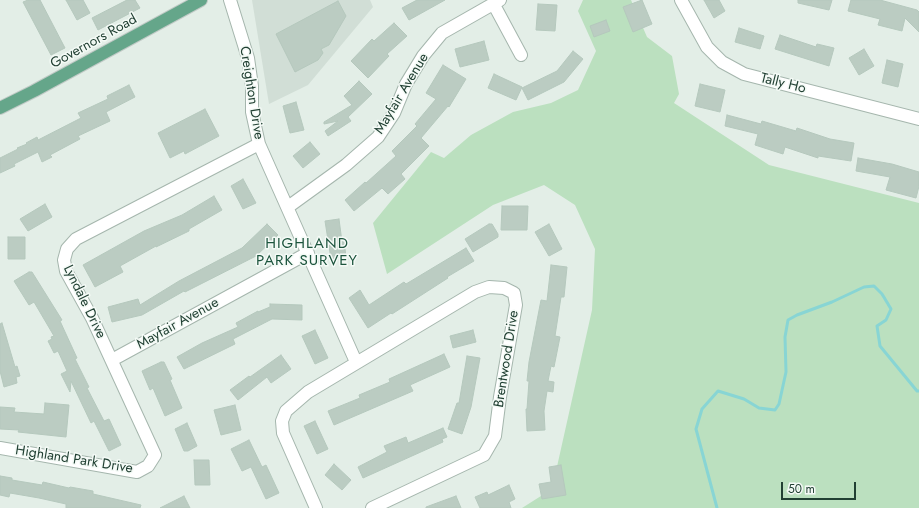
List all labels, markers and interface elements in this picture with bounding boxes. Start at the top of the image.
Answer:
street label: Governors Road [48,11,140,73]
street label: Creighton Drive [235,45,267,141]
street label: Mayfair Avenue [371,51,433,137]
street label: Tally Ho [759,70,807,98]
district label: HIGHLAND PARK SURVEY [256,235,358,270]
street label: Lyndale Drive [59,263,109,341]
street label: Mayfair Avenue [134,295,222,353]
street label: Brentwood Drive [491,309,523,409]
street label: Highland Park Drive [14,442,134,478]
scale bar [783,474,858,500]
text: 50 m [788,480,815,498]

